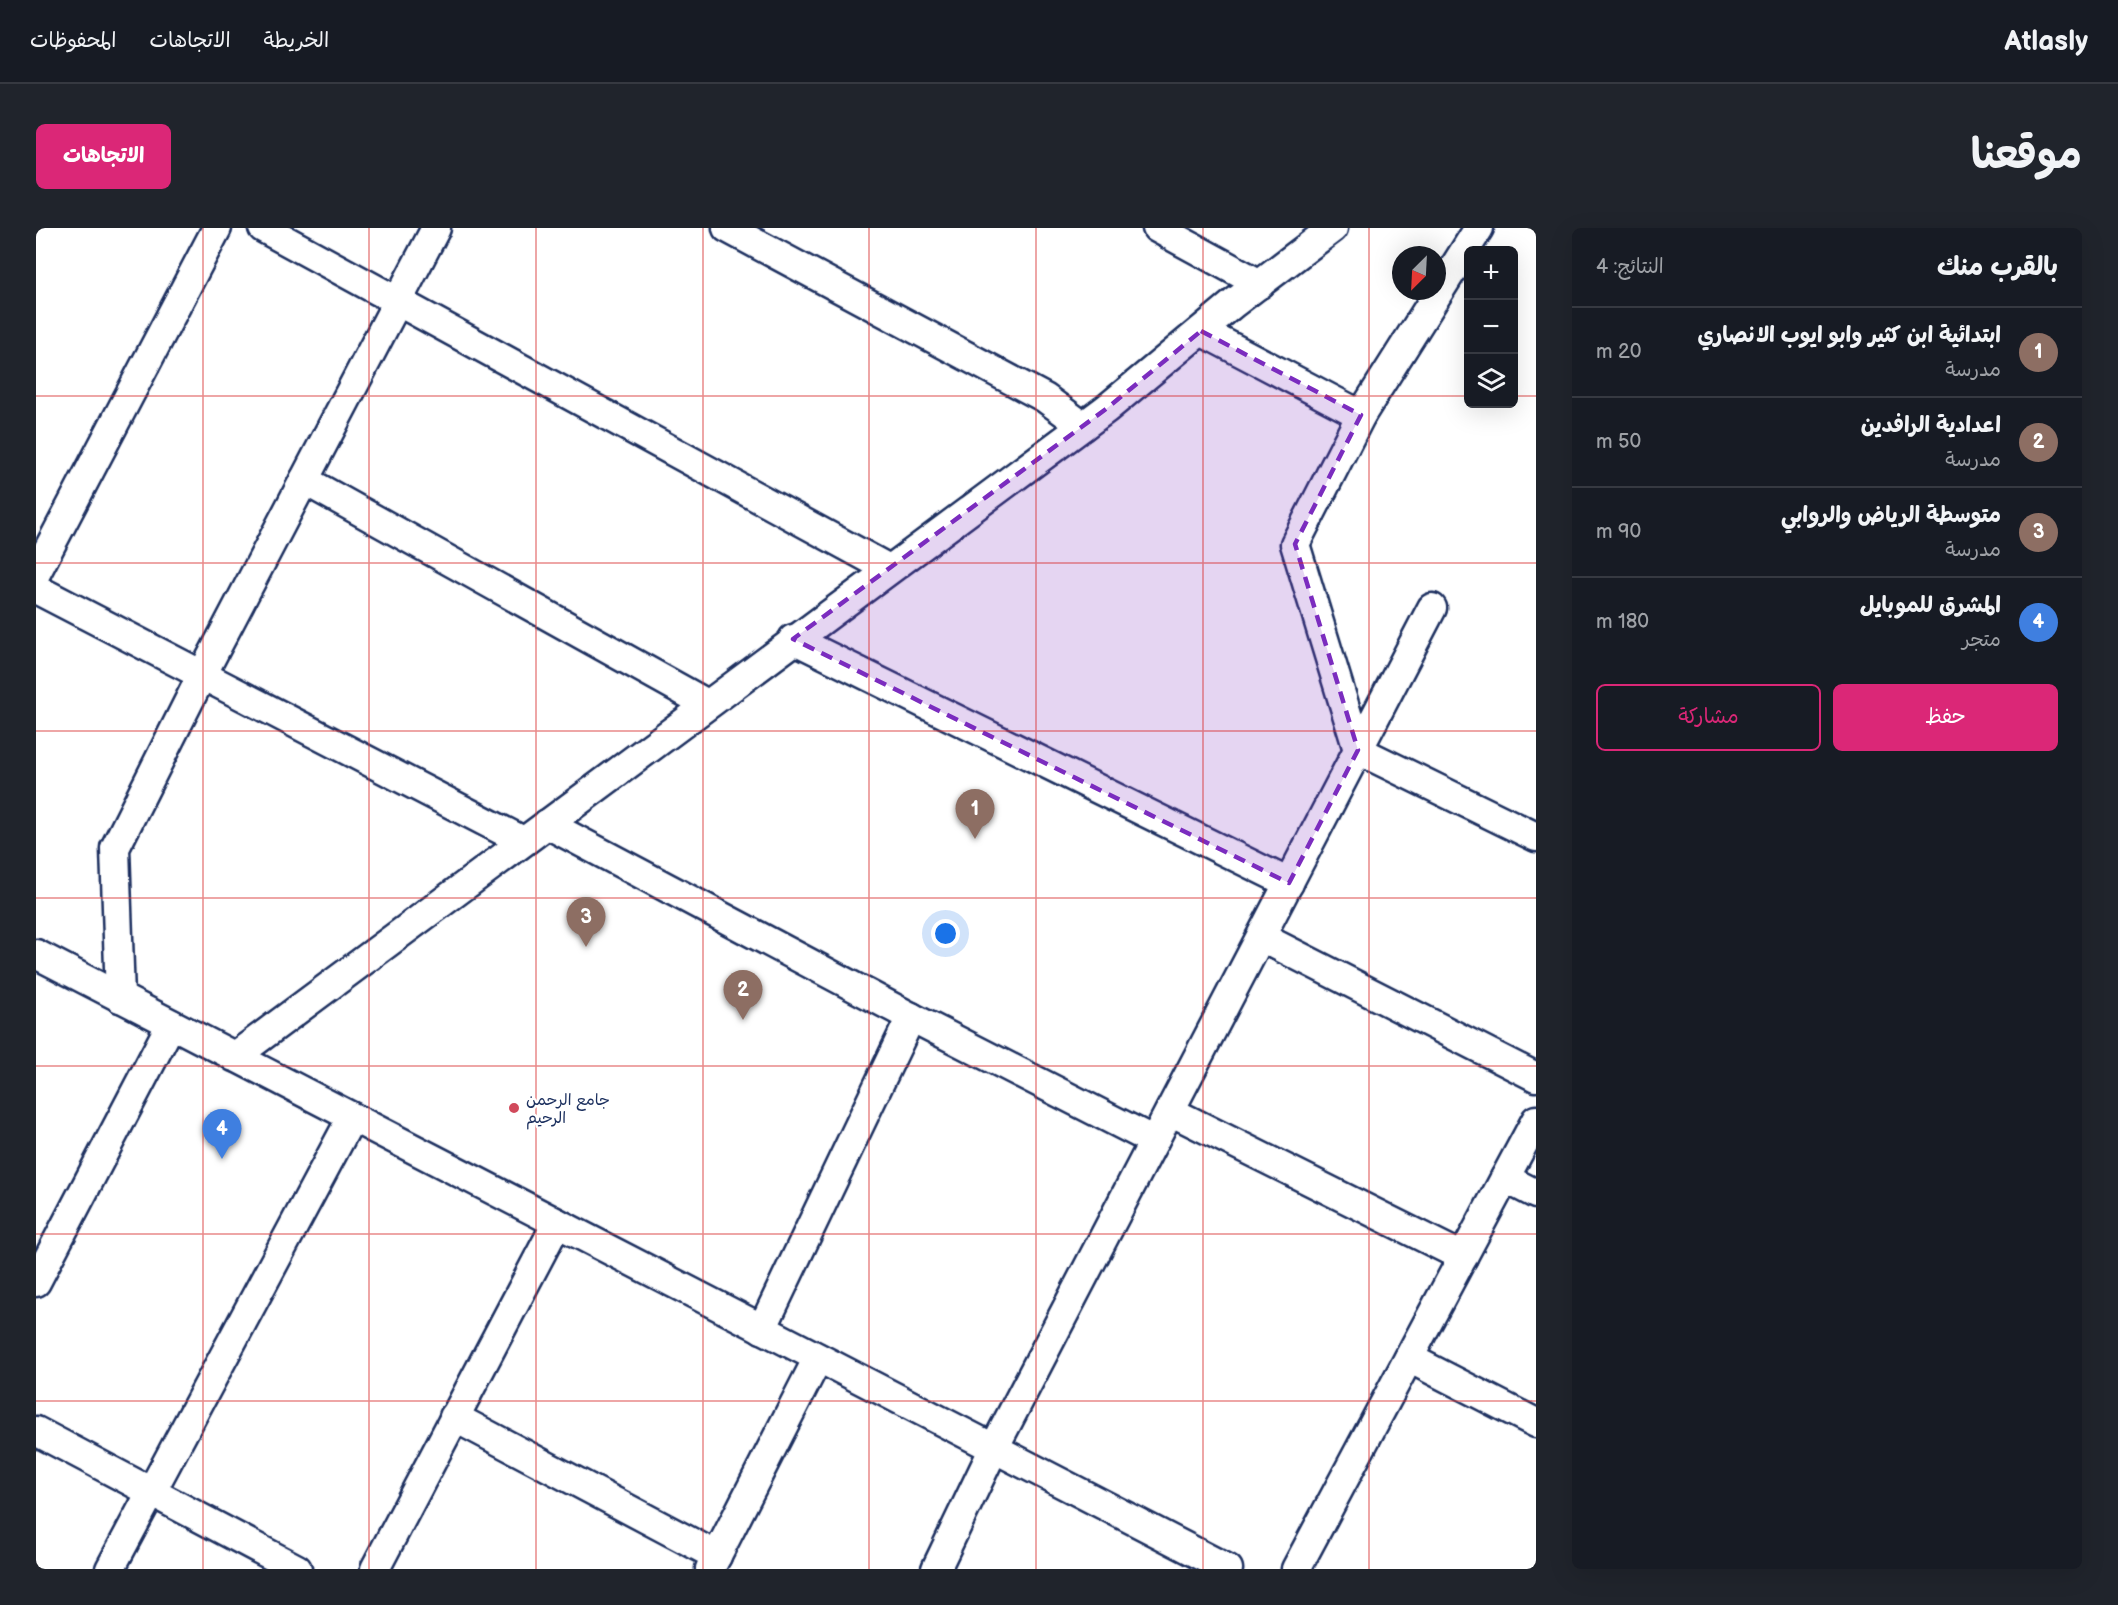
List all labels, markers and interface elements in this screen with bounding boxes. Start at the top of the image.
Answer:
text: Atlasly [2005,25,2088,58]
text: المحفوظات [30,28,116,53]
text: الاتجاهات [149,28,231,53]
text: الخريطة [264,28,329,53]
button: الاتجاهات [36,124,171,189]
text: موقعنا [1971,130,2082,181]
north arrow [1392,246,1446,300]
map controls [1464,246,1518,408]
button: + [1464,246,1518,300]
text: بالقرب منك [1937,252,2058,283]
text: النتائج: 4 [1596,255,1664,279]
button: − [1464,300,1518,354]
text: ابتدائية ابن كثير وابو ايوب الانصاري [1697,322,2001,349]
text: 20 m [1596,340,1642,364]
text: 1 [2034,340,2043,364]
button: layers [1464,354,1518,408]
text: مدرسة [1945,358,2001,382]
text: اعدادية الرافدين [1861,412,2001,439]
text: 50 m [1596,430,1641,454]
text: 2 [2033,430,2045,454]
text: مدرسة [1945,448,2001,472]
text: متوسطة الرياض والروابي [1781,502,2001,529]
text: 90 m [1596,520,1641,544]
text: 3 [2033,520,2044,544]
text: مدرسة [1945,538,2001,562]
text: المشرق للموبايل [1860,592,2001,619]
text: 180 m [1596,610,1649,634]
text: 4 [2033,610,2044,634]
text: متجر [1962,628,2001,652]
button: مشاركة [1596,684,1821,751]
button: حفظ [1833,684,2058,751]
pin: 1 [956,790,994,839]
pin: 3 [566,898,606,947]
your location [931,919,960,948]
pin: 2 [724,970,762,1020]
place label: جامع الرحمن الرحيم [526,1091,610,1130]
marker: جامع الرحمن الرحيم [507,1101,521,1115]
pin: 4 [202,1110,242,1159]

